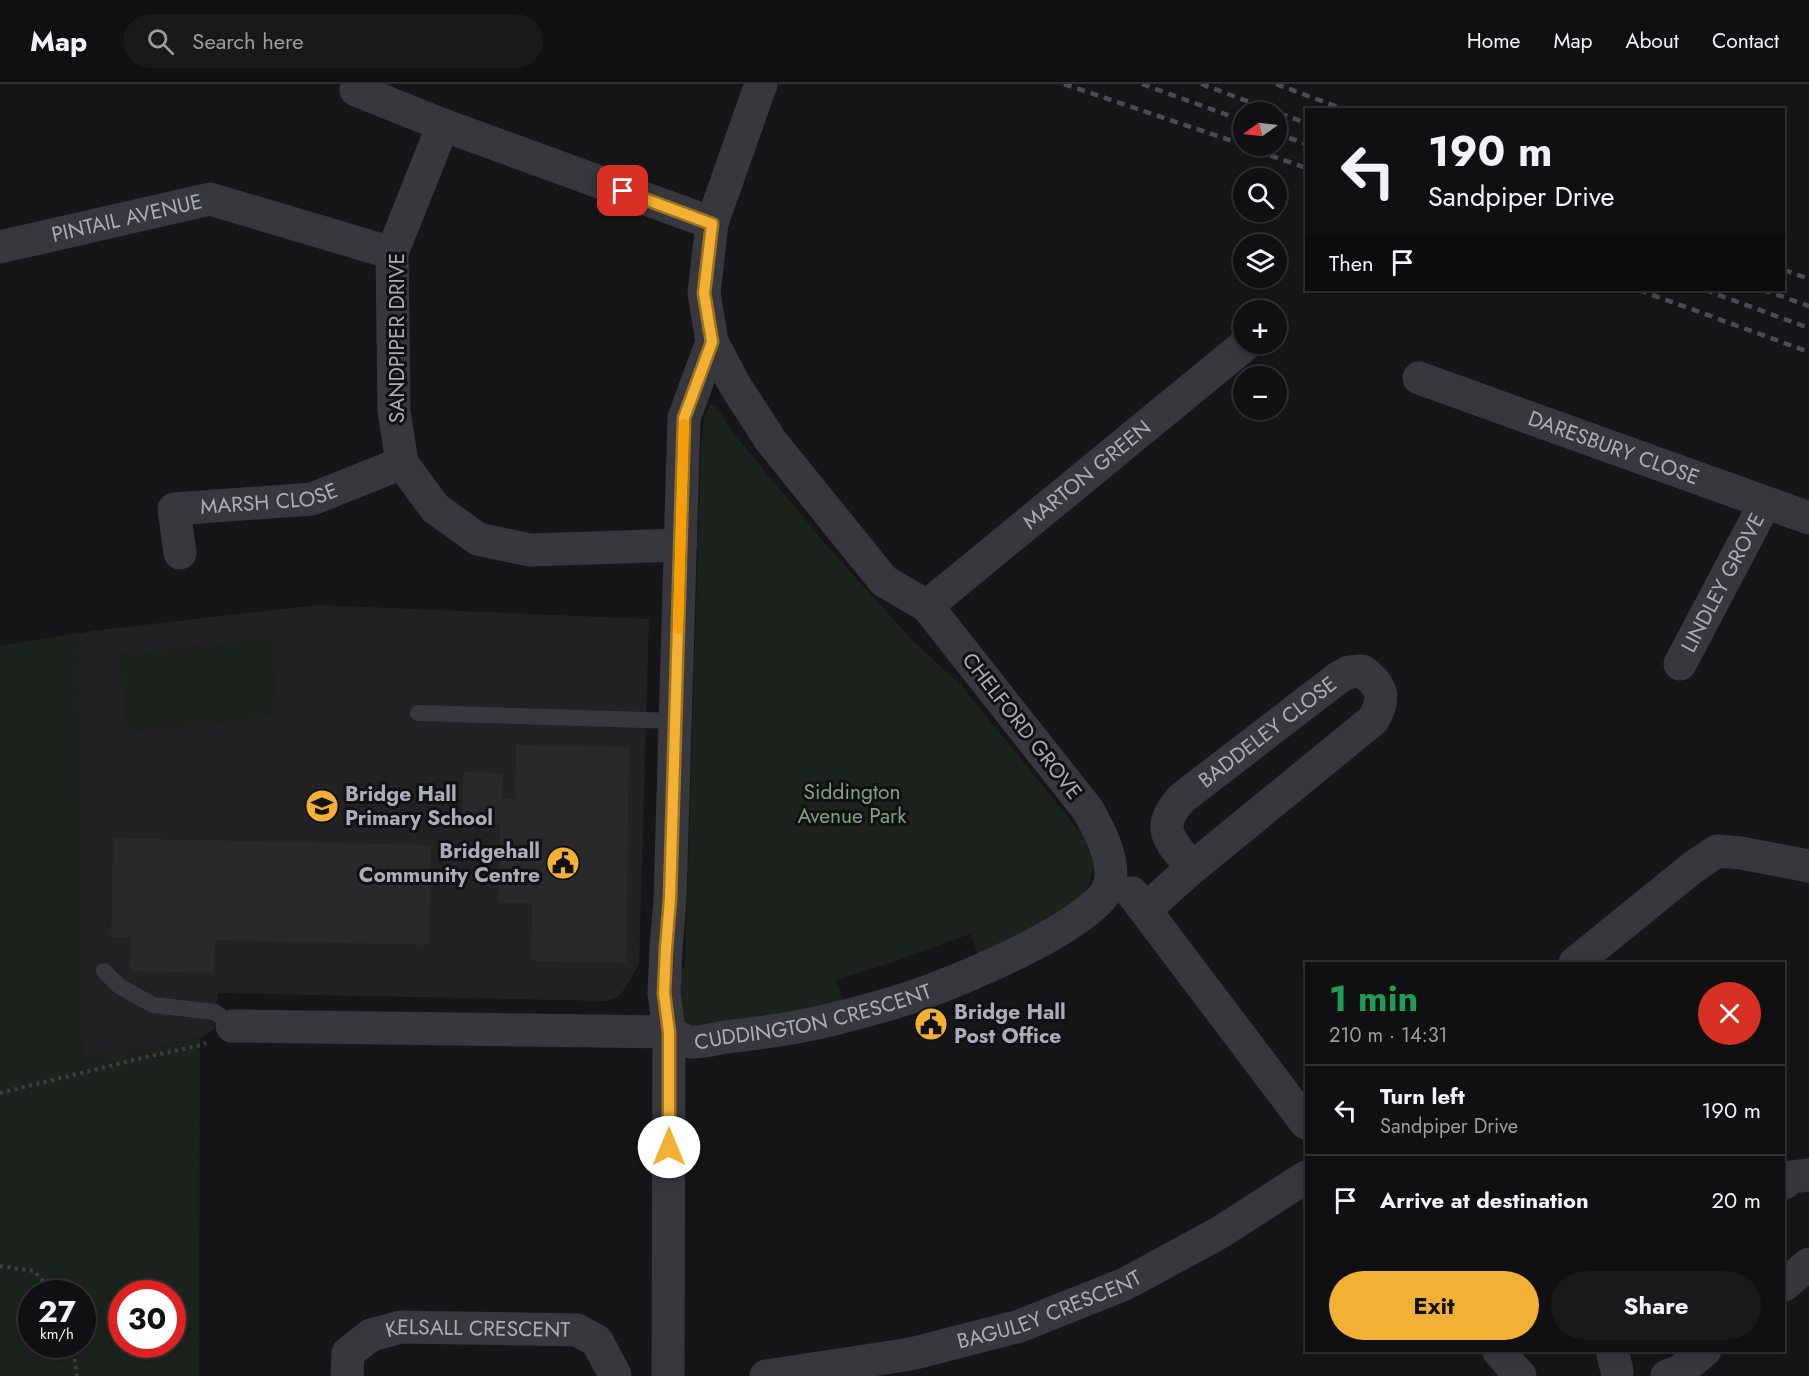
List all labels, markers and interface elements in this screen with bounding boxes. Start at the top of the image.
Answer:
search box [123,14,543,68]
text: Map [30,21,87,62]
icon: search [144,25,177,58]
text: Search here [192,25,304,57]
text: Home [1467,26,1520,56]
text: Map [1553,26,1593,56]
text: About [1626,26,1679,56]
text: Contact [1712,26,1779,56]
north arrow [1233,102,1287,156]
map controls [1233,102,1287,420]
text: 190 m [1428,121,1552,182]
icon: left [1329,132,1407,210]
pin [597,165,648,216]
button: search [1233,168,1287,222]
icon: arrive [606,174,639,207]
text: Sandpiper Drive [1428,177,1614,216]
street label: PINTAIL AVENUE [49,186,205,250]
button: layers [1233,234,1287,288]
icon: arrive [1386,246,1419,279]
text: Then [1329,247,1374,279]
street label: SANDPIPER DRIVE [382,253,412,423]
button: + [1233,300,1287,354]
button: − [1233,366,1287,420]
street label: DARESBURY CLOSE [1524,403,1704,492]
street label: MARTON GREEN [1016,413,1158,536]
street label: MARSH CLOSE [199,475,342,522]
street label: LINDLEY GROVE [1674,508,1772,658]
street label: CHELFORD GROVE [955,646,1089,806]
street label: BADDELEY CLOSE [1192,669,1343,795]
park label: Siddington Avenue Park [797,777,907,831]
place label: Bridge Hall Primary School [345,779,493,833]
school or university icon: Bridge Hall Primary School [304,788,340,824]
place label: Bridgehall Community Centre [359,836,540,890]
public building icon: Bridgehall Community Centre [545,845,581,881]
text: 1 min [1329,972,1418,1024]
street label: CUDDINGTON CRESCENT [693,976,936,1057]
button: close [1698,982,1761,1045]
place label: Bridge Hall Post Office [954,997,1066,1051]
public building icon: Bridge Hall Post Office [913,1006,949,1042]
text: 210 m · 14:31 [1329,1021,1448,1050]
text: Turn left [1380,1080,1465,1112]
icon: left [1329,1094,1362,1127]
text: 190 m [1701,1094,1761,1126]
text: Sandpiper Drive [1380,1112,1518,1141]
position arrow [637,1115,701,1179]
icon: arrive [1329,1184,1362,1217]
text: Arrive at destination [1380,1184,1589,1216]
text: 20 m [1712,1184,1761,1216]
street label: BAGULEY CRESCENT [954,1263,1147,1357]
button: Exit [1329,1271,1539,1340]
button: Share [1551,1271,1761,1340]
speed limit sign: 30 [108,1280,186,1358]
text: 27 [38,1290,76,1333]
street label: KELSALL CRESCENT [382,1312,571,1346]
text: km/h [40,1323,74,1345]

